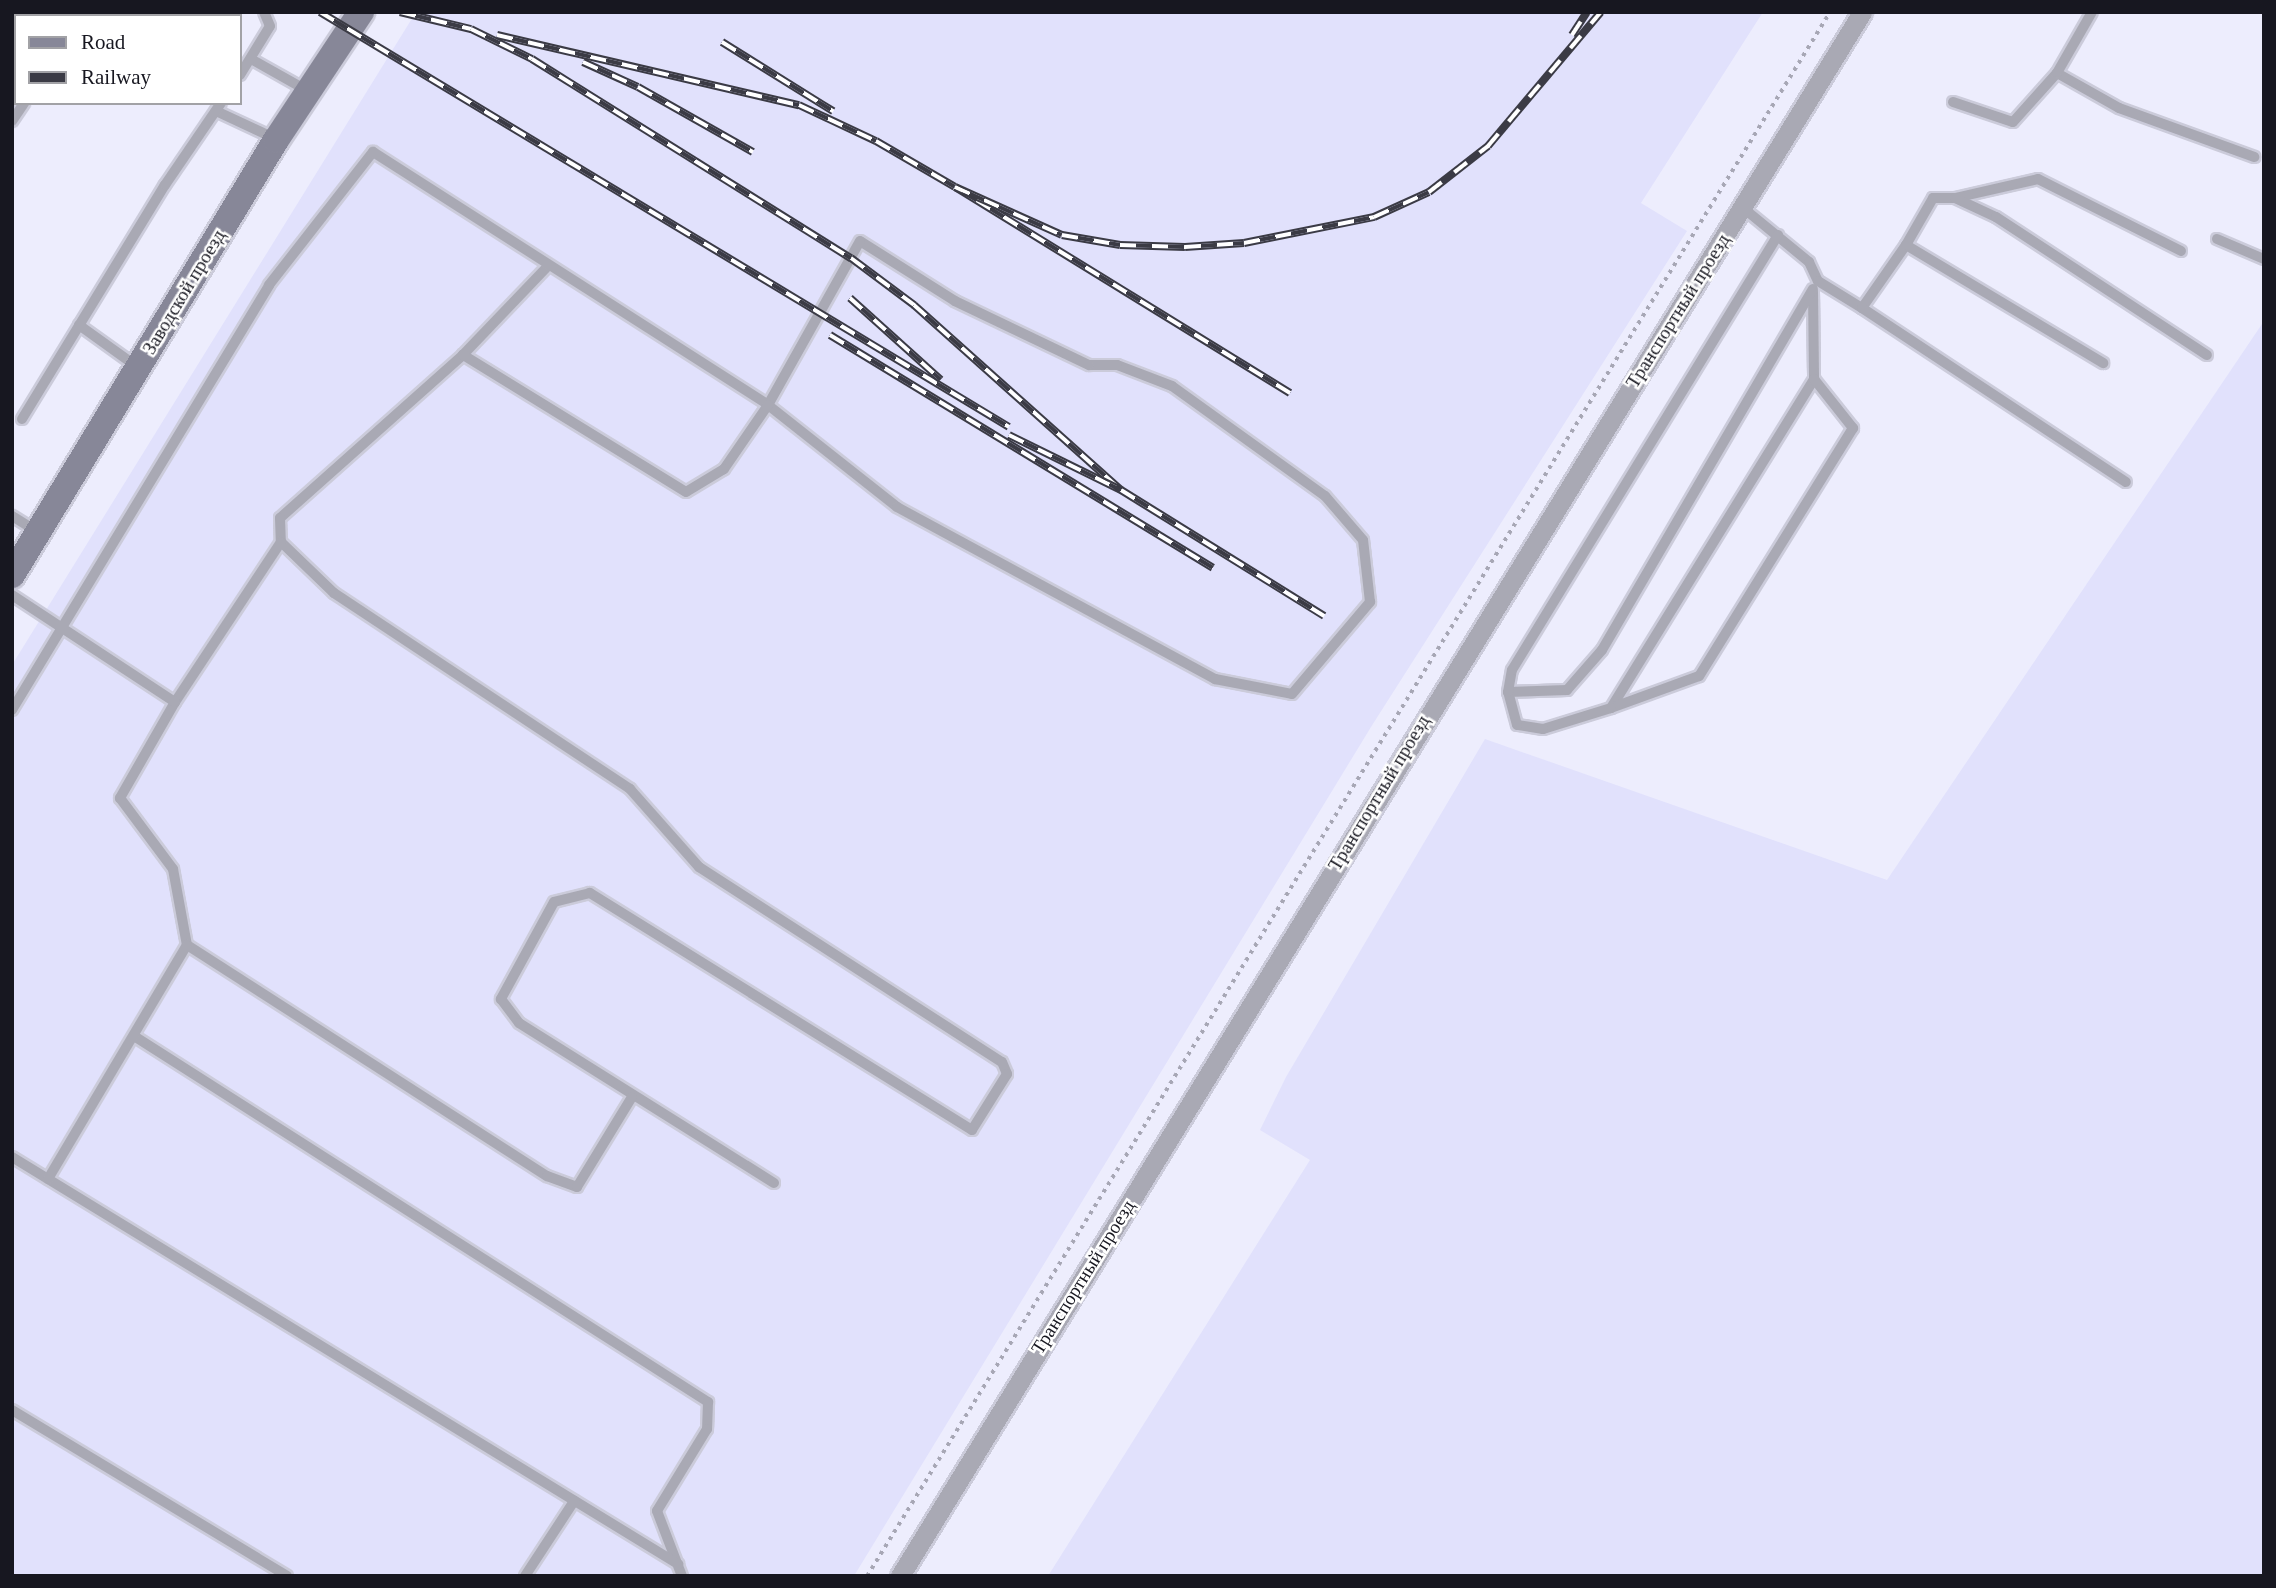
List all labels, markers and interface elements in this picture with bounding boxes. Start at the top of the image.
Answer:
legend [14,14,242,105]
text: Road [81,30,125,54]
text: Railway [81,65,151,89]
street label: Заводской проезд [138,226,230,358]
street label: Транспортный проезд [1621,230,1735,392]
street label: Транспортный проезд [1324,711,1434,875]
street label: Транспортный проезд [1026,1196,1140,1358]

